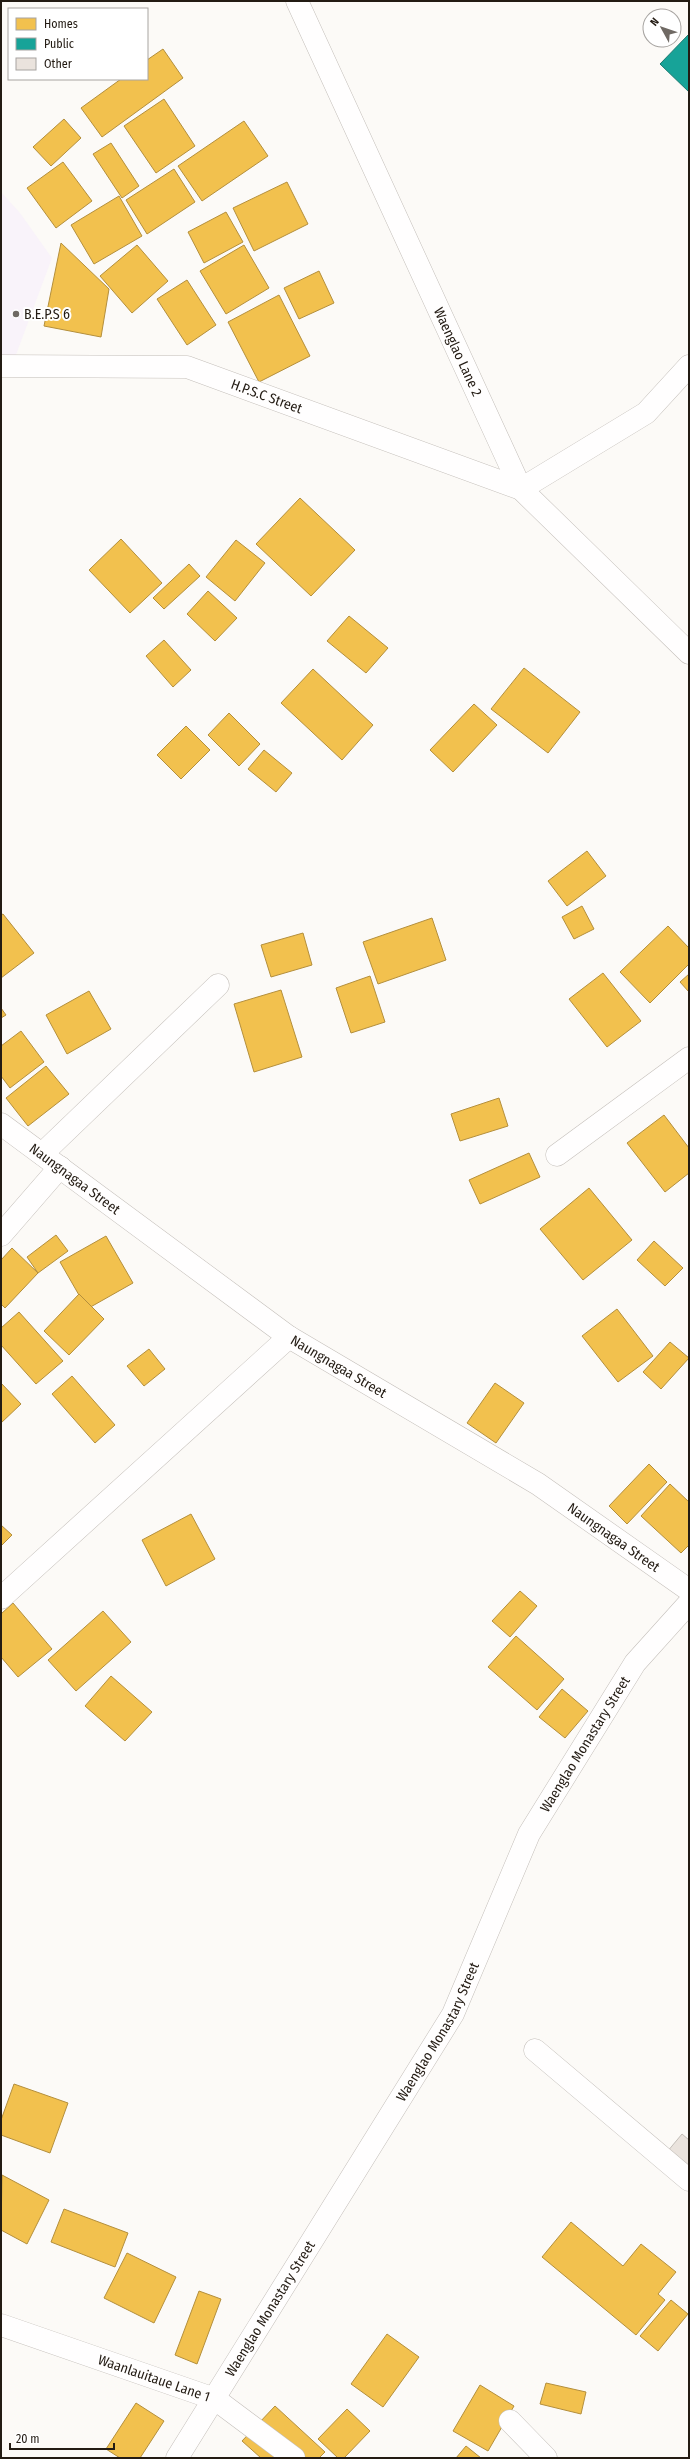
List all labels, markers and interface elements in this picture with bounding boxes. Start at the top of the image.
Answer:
legend [8,8,148,80]
north arrow [642,8,682,48]
text: N [648,15,662,29]
text: Homes [44,17,78,31]
text: Public [44,37,74,51]
text: Other [44,57,73,71]
street label: Waenglao Lane 2 [430,305,486,399]
place label: B.E.P.S 6 [24,306,70,323]
marker: B.E.P.S 6 [11,309,21,319]
street label: H.P.S.C Street [229,375,305,417]
street label: Naungnagaa Street [26,1140,124,1218]
street label: Naungnagaa Street [288,1331,390,1402]
street label: Naungnagaa Street [565,1499,663,1576]
street label: Waenglao Monastary Street [536,1673,634,1815]
street label: Waenglao Monastary Street [392,1959,483,2104]
street label: Waenglao Monastary Street [221,2237,319,2380]
street label: Waanlauitaue Lane 1 [96,2351,212,2405]
scale bar [10,2425,114,2451]
text: 20 m [16,2432,40,2446]

